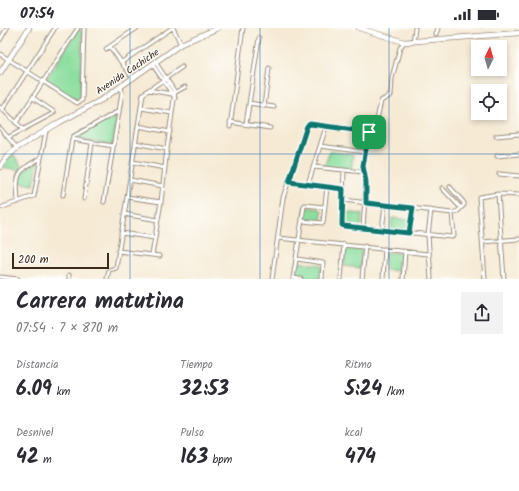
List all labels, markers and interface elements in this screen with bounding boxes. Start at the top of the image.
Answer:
text: 07:54 [20,2,54,26]
north arrow [471,40,507,76]
map controls [471,40,507,120]
street label: Avenida Cachiche [93,44,163,99]
button: locate [471,84,507,120]
pin [352,115,386,149]
icon: arrive [358,121,380,143]
scale bar [12,251,109,270]
text: 200 m [18,251,49,269]
text: Carrera matutina [16,285,184,320]
button: share [461,292,503,334]
text: 07:54 · 7 × 870 m [16,318,118,339]
text: Distancia [16,356,58,374]
text: Tiempo [180,356,213,374]
text: Ritmo [345,356,372,374]
text: 6.09 [16,374,52,406]
text: 32:53 [180,374,229,406]
text: 5:24 [345,374,382,406]
text: km [52,383,70,401]
text: /km [382,383,405,401]
text: Desnivel [16,424,54,442]
text: Pulso [180,424,204,442]
text: kcal [345,424,363,442]
text: 42 [16,442,39,474]
text: 163 [180,442,208,474]
text: 474 [345,442,376,474]
text: m [39,451,52,469]
text: bpm [208,451,232,469]

